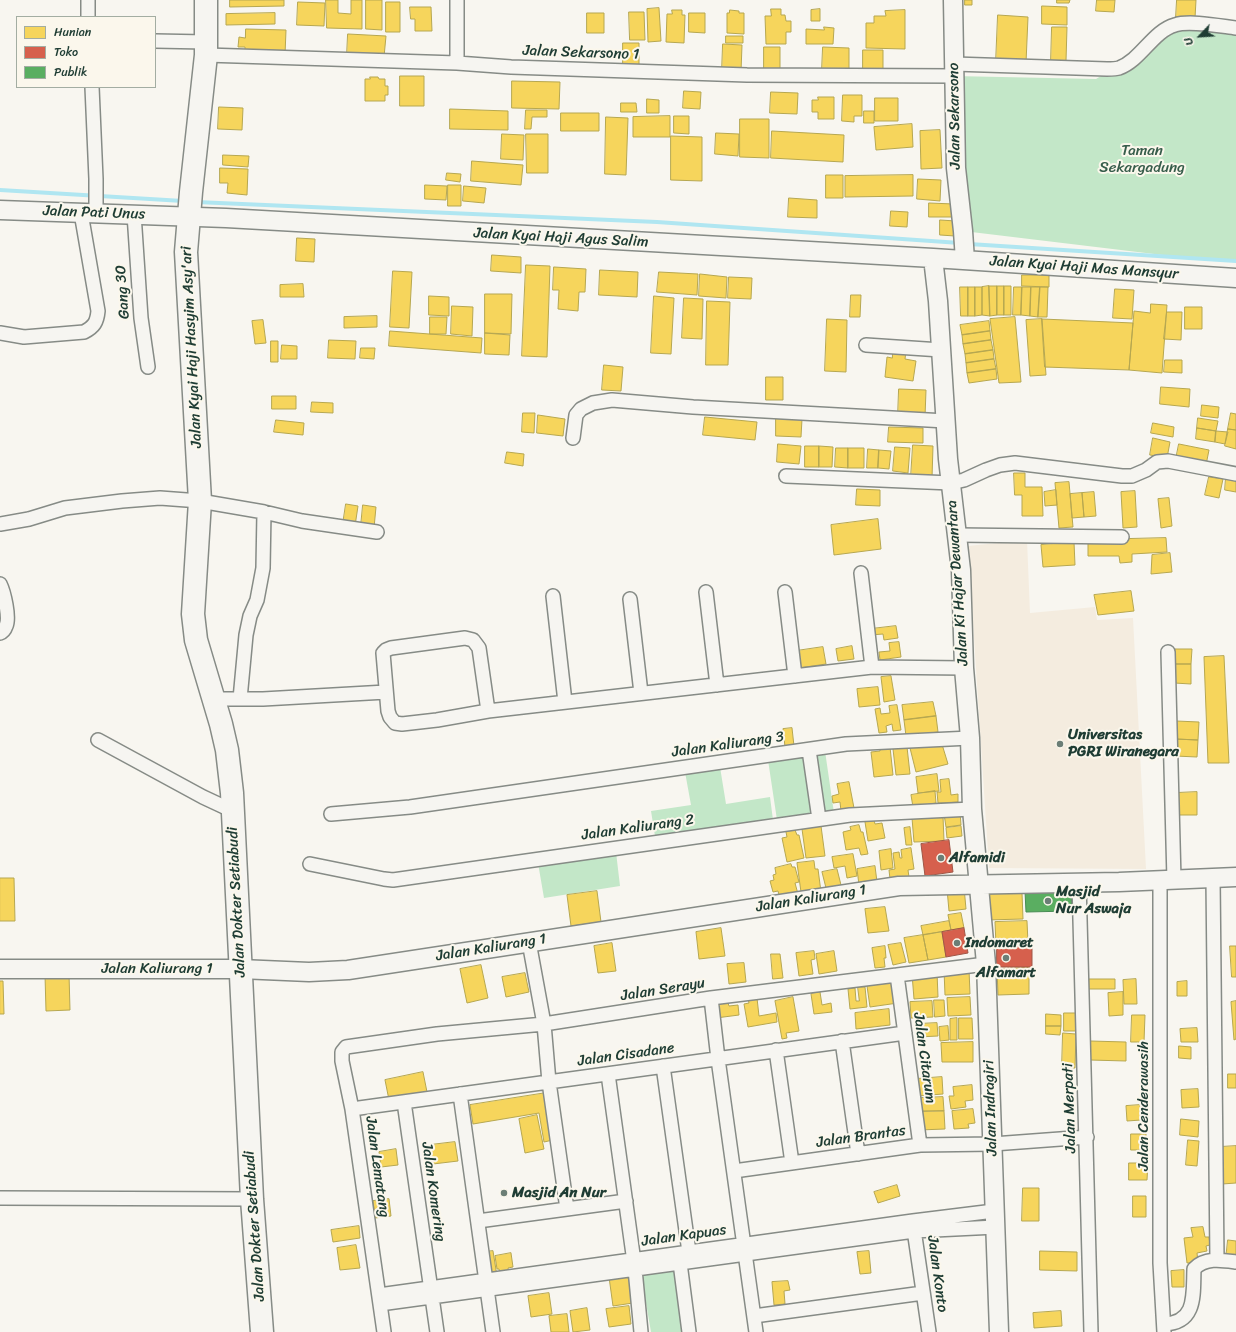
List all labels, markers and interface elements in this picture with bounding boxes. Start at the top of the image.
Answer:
legend [16,16,156,88]
north arrow [1180,16,1220,56]
text: Hunian [54,21,91,43]
text: U [1179,34,1199,49]
text: Toko [54,41,78,63]
street label: Jalan Sekarsono 1 [522,42,640,64]
text: Publik [54,61,87,83]
street label: Jalan Sekarsono [945,63,965,169]
park label: Taman Sekargadung [1099,142,1185,177]
street label: Jalan Pati Unus [42,202,146,224]
street label: Jalan Kyai Haji Agus Salim [473,224,649,252]
street label: Jalan Kyai Haji Hasyim Asy'ari [178,246,206,448]
street label: Jalan Kyai Haji Mas Mansyur [989,252,1179,284]
street label: Gang 30 [112,264,134,320]
street label: Jalan Ki Hajar Dewantara [943,500,973,666]
place label: Universitas PGRI Wiranegara [1068,726,1179,761]
street label: Jalan Kaliurang 3 [671,728,785,762]
marker: Universitas PGRI Wiranegara [1055,739,1065,749]
street label: Jalan Kaliurang 2 [581,811,695,845]
street label: Jalan Dokter Setiabudi [224,826,250,978]
place label: Alfamidi [949,849,1005,867]
marker: Alfamidi [936,853,946,863]
street label: Jalan Kaliurang 1 [755,881,867,917]
place label: Masjid Nur Aswaja [1056,883,1131,918]
marker: Masjid Nur Aswaja [1043,896,1053,906]
street label: Jalan Kaliurang 1 [435,930,547,966]
place label: Indomaret [965,934,1034,952]
marker: Indomaret [952,938,962,948]
marker: Alfamart [1001,953,1011,963]
street label: Jalan Kaliurang 1 [101,960,213,978]
place label: Alfamart [976,964,1036,982]
street label: Jalan Serayu [620,974,706,1006]
street label: Jalan Citarum [909,1011,939,1105]
street label: Jalan Cisadane [576,1039,676,1071]
street label: Jalan Cenderawasih [1135,1041,1153,1171]
street label: Jalan Indragiri [980,1060,1002,1156]
street label: Jalan Merpati [1059,1063,1081,1153]
street label: Jalan Lematang [361,1115,393,1219]
street label: Jalan Brantas [815,1122,907,1152]
street label: Jalan Komering [417,1141,449,1243]
street label: Jalan Dokter Setiabudi [241,1150,269,1302]
place label: Masjid An Nur [512,1184,606,1202]
marker: Masjid An Nur [499,1188,509,1198]
street label: Jalan Kapuas [640,1221,728,1251]
street label: Jalan Konto [923,1234,951,1314]

